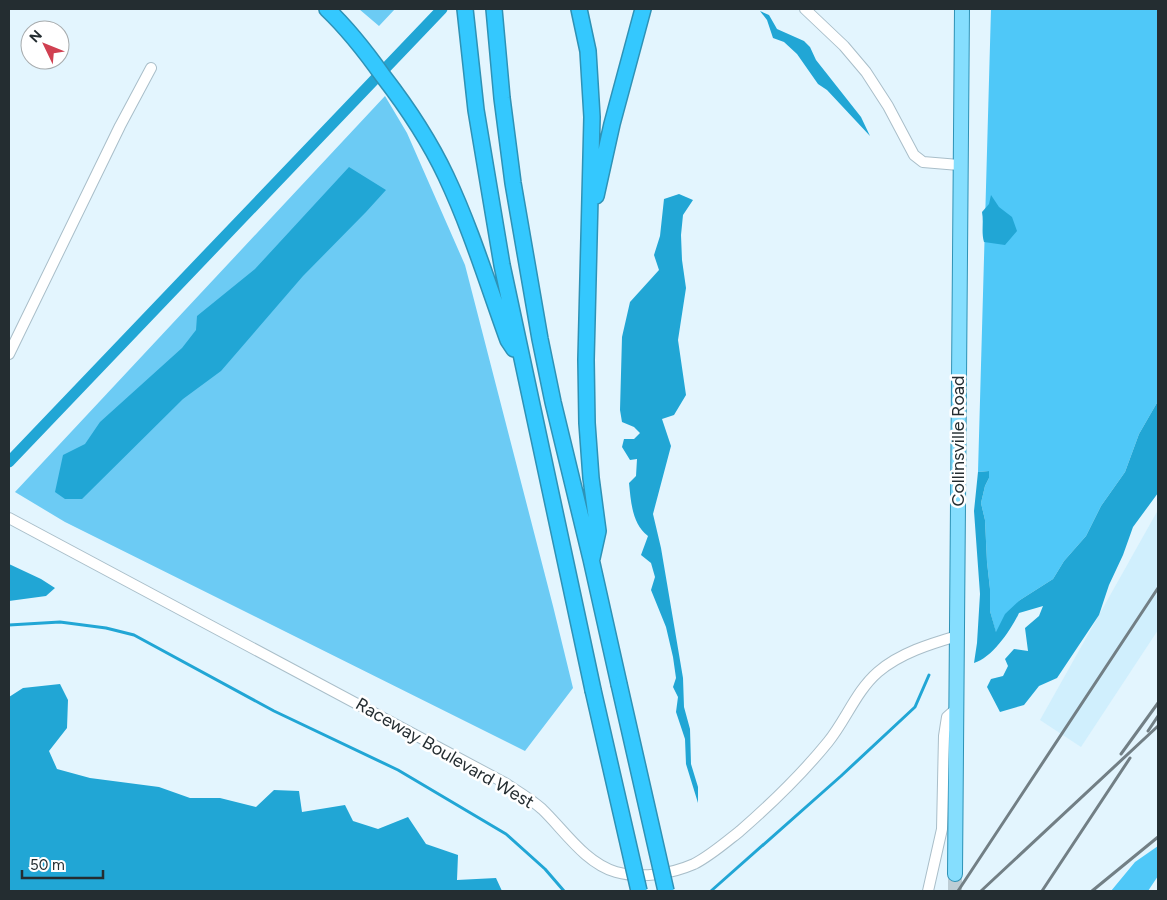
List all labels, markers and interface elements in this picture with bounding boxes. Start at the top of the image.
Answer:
north arrow [20,20,70,70]
text: N [26,27,46,46]
street label: Collinsville Road [947,375,969,507]
street label: Raceway Boulevard West [352,693,538,813]
scale bar [22,848,104,880]
text: 50 m [30,856,65,874]

